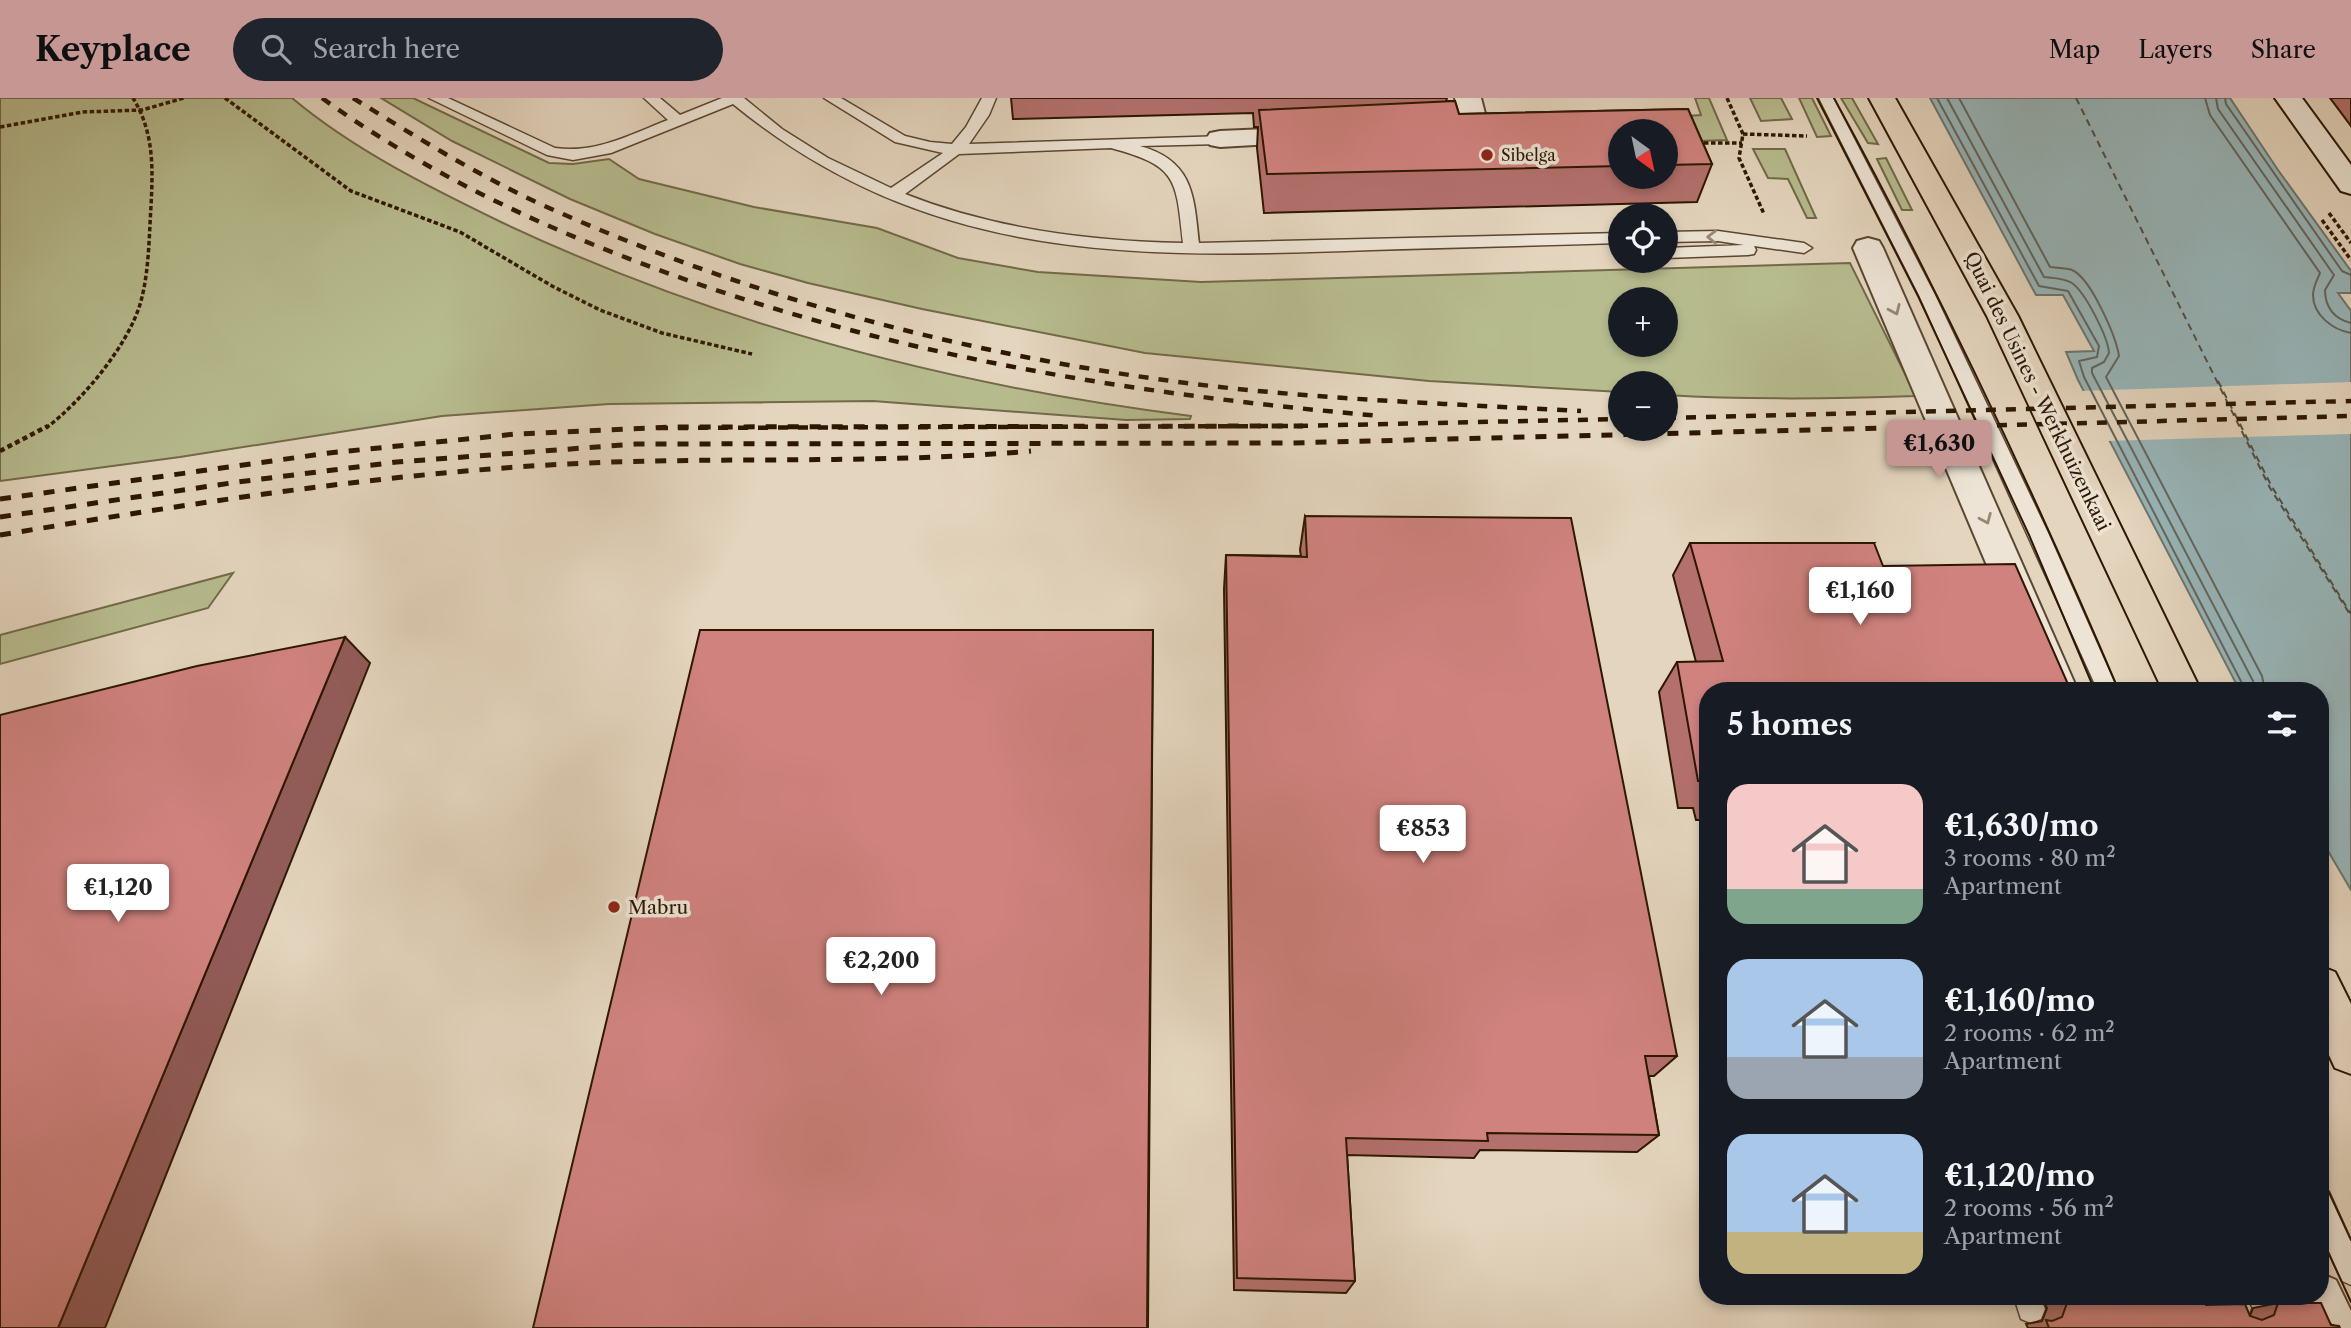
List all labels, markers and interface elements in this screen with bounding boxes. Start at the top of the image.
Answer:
search box [233,18,723,81]
text: Keyplace [35,29,191,70]
icon: search [257,30,295,68]
text: Search here [313,33,460,65]
text: Map [2049,35,2100,64]
text: Layers [2138,35,2213,64]
text: Share [2251,35,2316,64]
north arrow [1608,119,1678,189]
map controls [1608,119,1678,441]
place label: Sibelga [1501,145,1556,165]
marker: Sibelga [1479,147,1495,163]
button: locate [1608,203,1678,273]
one-way arrow [1706,229,1717,245]
street label: Quai des Usines - Werkhuizenkaai [1960,248,2115,535]
button: + [1608,287,1678,357]
one-way arrow [1887,303,1901,315]
button: − [1608,371,1678,441]
pin: €1,630 [1882,420,1996,480]
text: €1,630 [1903,429,1975,457]
one-way arrow [1978,511,1992,524]
pin: €1,160 [1803,568,1917,627]
text: €1,160 [1825,576,1895,604]
icon: filters [2263,705,2301,743]
text: 5 homes [1727,706,1852,743]
pin: €853 [1382,806,1464,865]
text: €1,630/mo [1944,807,2099,844]
icon: home [1783,812,1867,896]
text: €853 [1396,814,1450,842]
text: 3 rooms · 80 m² [1944,844,2116,872]
pin: €1,120 [61,864,175,924]
text: Apartment [1944,872,2062,900]
text: €1,120 [83,873,153,901]
place label: Mabru [628,896,689,919]
marker: Mabru [606,899,622,915]
pin: €2,200 [824,937,938,997]
text: €2,200 [842,946,920,974]
text: €1,160/mo [1944,982,2095,1019]
icon: home [1783,987,1867,1071]
text: 2 rooms · 62 m² [1944,1019,2115,1047]
text: Apartment [1944,1047,2062,1075]
text: €1,120/mo [1944,1157,2095,1194]
icon: home [1783,1162,1867,1246]
text: 2 rooms · 56 m² [1944,1194,2114,1222]
text: Apartment [1944,1222,2062,1250]

